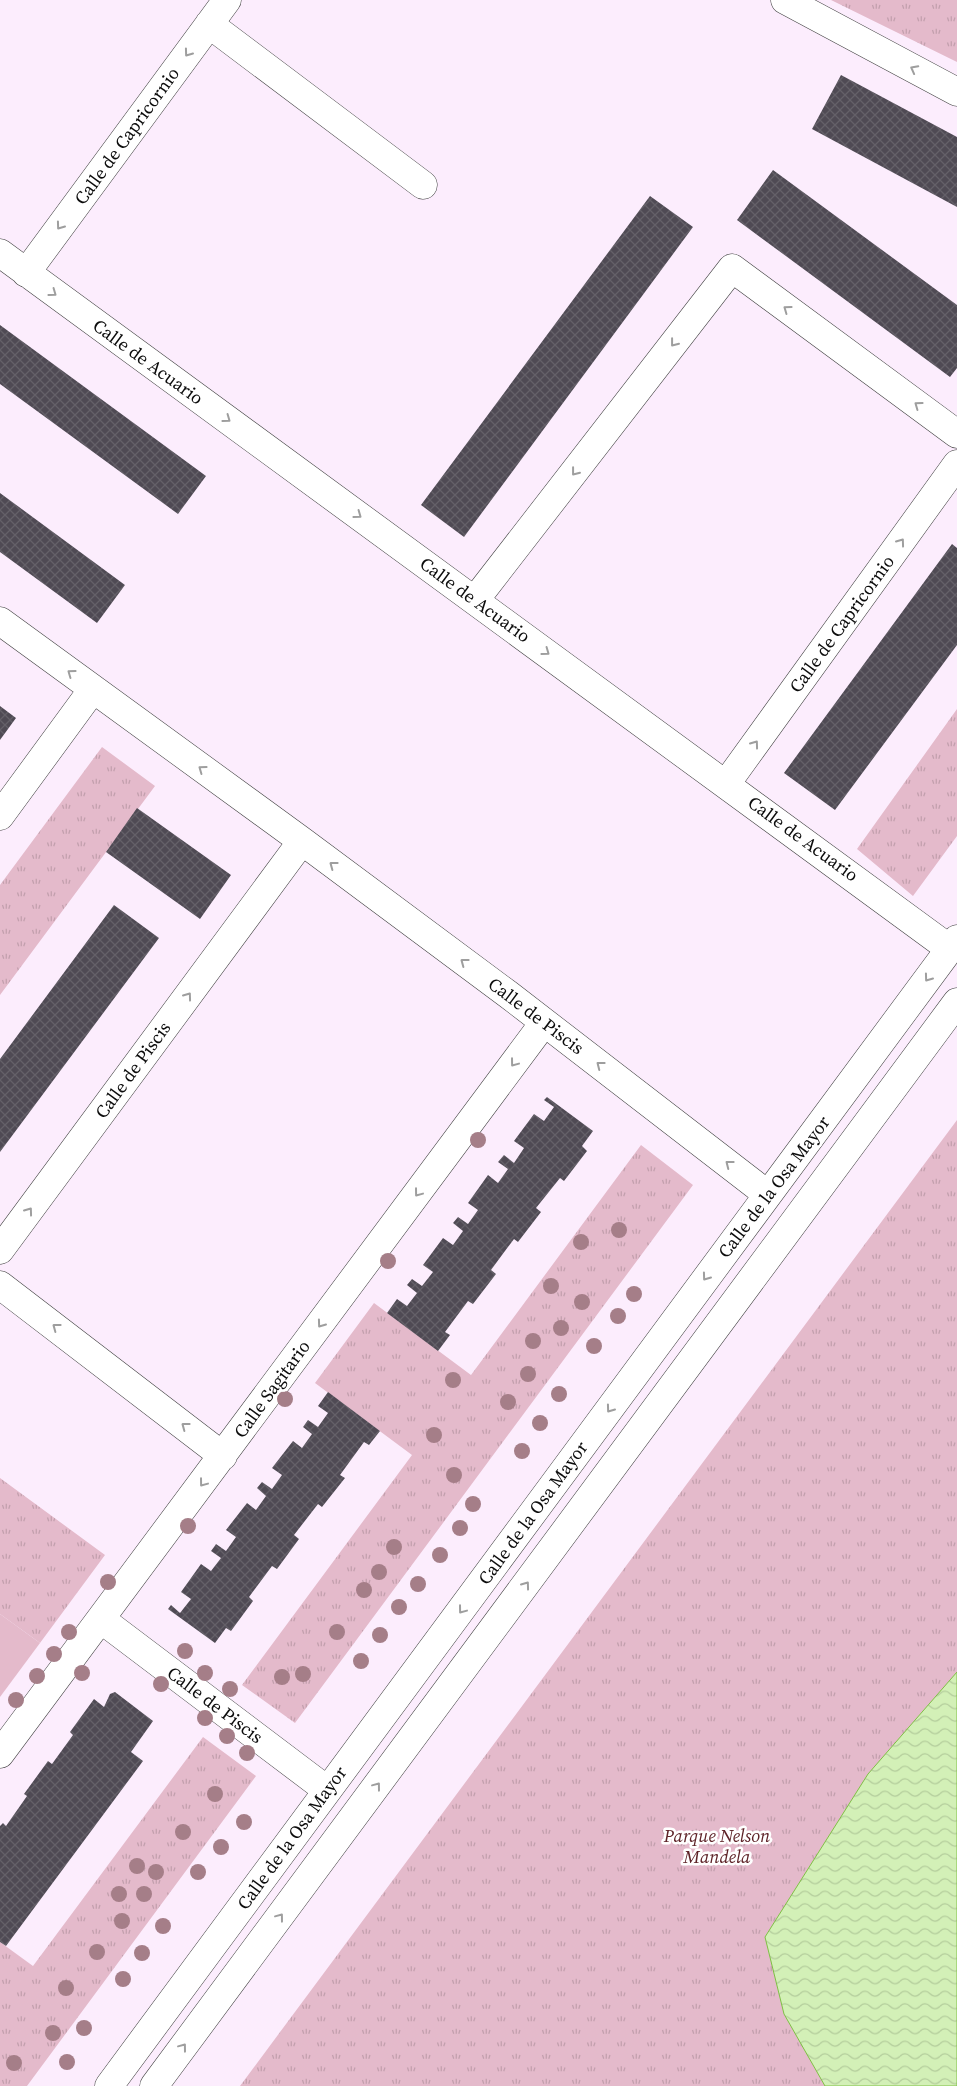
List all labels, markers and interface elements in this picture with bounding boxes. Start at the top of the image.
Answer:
one-way arrow [185,47,194,57]
street label: Calle de Capricornio [68,62,185,210]
one-way arrow [910,65,919,75]
one-way arrow [57,221,67,230]
one-way arrow [48,286,57,296]
one-way arrow [784,306,793,314]
street label: Calle de Acuario [88,313,209,410]
one-way arrow [672,337,680,346]
one-way arrow [914,402,924,411]
one-way arrow [221,413,231,422]
one-way arrow [572,466,581,475]
one-way arrow [353,509,362,518]
one-way arrow [895,538,904,547]
street label: Calle de Capricornio [783,550,900,698]
street label: Calle de Acuario [415,551,536,648]
one-way arrow [540,646,550,655]
one-way arrow [67,670,77,679]
one-way arrow [749,740,758,750]
one-way arrow [198,766,208,775]
street label: Calle de Acuario [743,790,864,887]
one-way arrow [330,862,339,870]
one-way arrow [461,959,470,967]
street label: Calle de Piscis [483,971,590,1060]
one-way arrow [925,972,934,982]
one-way arrow [182,992,191,1002]
street label: Calle de Piscis [89,1016,176,1123]
one-way arrow [512,1057,520,1066]
one-way arrow [596,1062,606,1071]
street label: Calle de la Osa Mayor [712,1110,836,1263]
one-way arrow [725,1161,735,1170]
one-way arrow [414,1188,424,1197]
one-way arrow [23,1207,32,1217]
one-way arrow [703,1272,712,1281]
one-way arrow [318,1318,327,1328]
one-way arrow [53,1325,62,1333]
street label: Calle Sagitario [228,1335,316,1443]
one-way arrow [607,1403,616,1413]
one-way arrow [181,1423,191,1432]
street label: Calle de la Osa Mayor [472,1436,593,1590]
one-way arrow [201,1477,209,1486]
one-way arrow [520,1581,529,1591]
one-way arrow [459,1604,467,1613]
street label: Calle de Piscis [162,1660,269,1749]
street label: Calle de la Osa Mayor [231,1761,352,1915]
one-way arrow [371,1782,380,1792]
park label: Parque Nelson Mandela [663,1823,770,1869]
one-way arrow [274,1913,283,1923]
one-way arrow [177,2043,186,2053]

